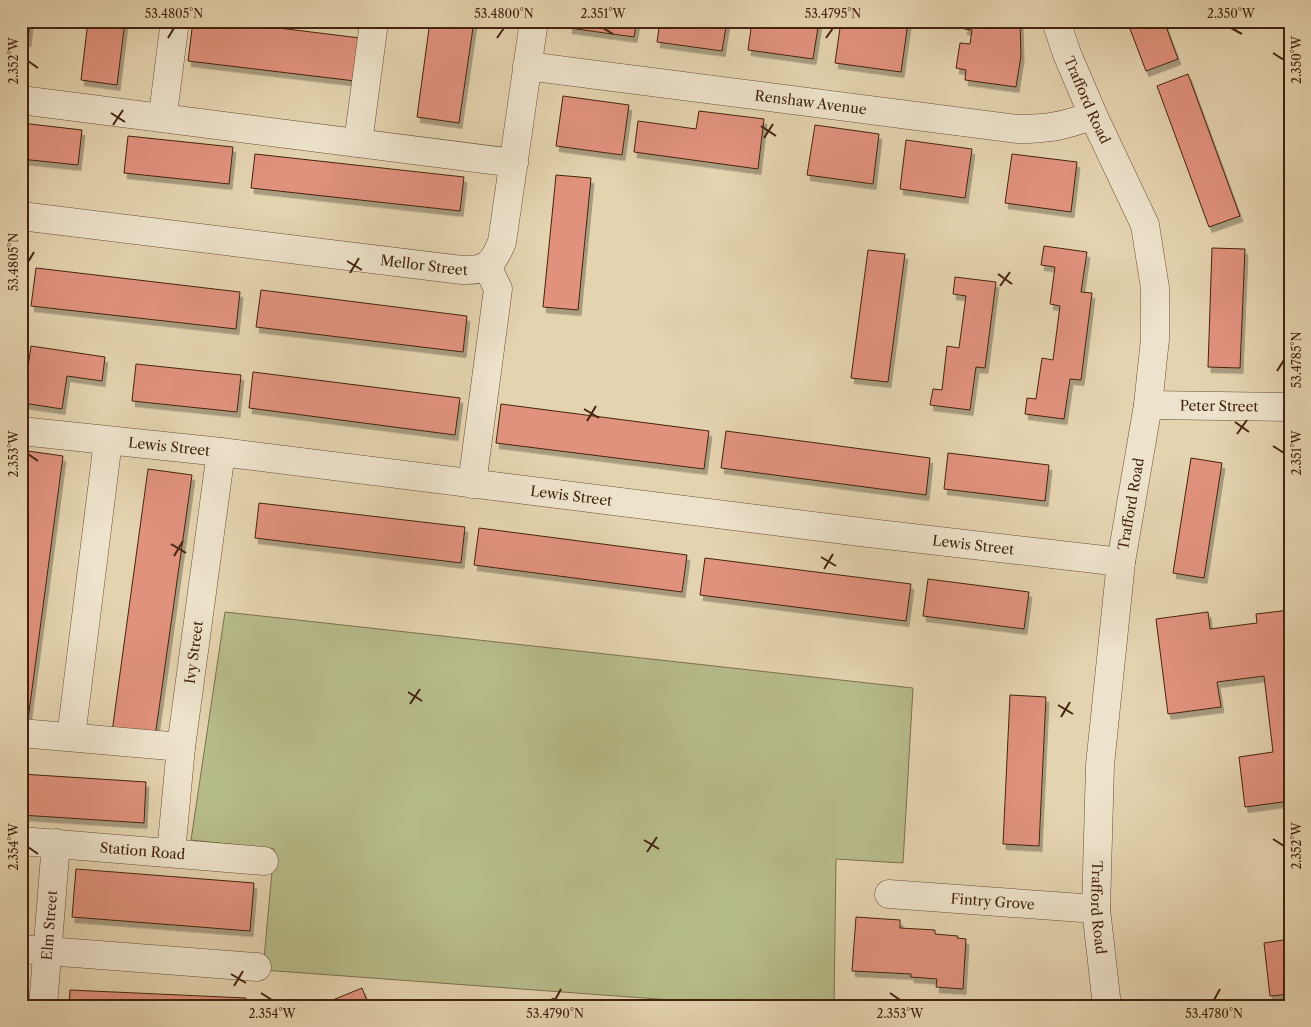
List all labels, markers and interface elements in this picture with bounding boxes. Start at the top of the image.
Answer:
text: 53.4805°N [145,6,203,21]
text: 53.4800°N [474,6,534,21]
text: 2.351°W [580,6,626,21]
text: 53.4795°N [805,6,861,21]
text: 2.350°W [1207,6,1256,21]
text: 2.350°W [1289,35,1304,84]
text: 2.352°W [6,37,21,85]
street label: Trafford Road [1060,54,1114,147]
street label: Renshaw Avenue [754,86,868,119]
text: 53.4805°N [6,233,21,291]
street label: Mellor Street [379,251,468,279]
text: 53.4785°N [1289,332,1304,388]
street label: Peter Street [1180,396,1258,416]
text: 2.353°W [6,430,21,477]
text: 2.351°W [1289,430,1304,476]
street label: Lewis Street [127,433,211,460]
street label: Trafford Road [1114,456,1148,552]
street label: Lewis Street [529,482,613,510]
street label: Lewis Street [931,531,1015,559]
street label: Ivy Street [181,620,207,685]
text: 2.352°W [1289,822,1304,870]
text: 2.354°W [6,823,21,871]
street label: Station Road [99,839,187,864]
street label: Trafford Road [1087,861,1110,956]
street label: Elm Street [38,889,61,961]
street label: Fintry Grove [950,889,1036,914]
text: 2.354°W [248,1006,296,1021]
text: 53.4790°N [526,1006,584,1021]
text: 2.353°W [877,1006,924,1021]
text: 53.4780°N [1185,1006,1243,1021]

